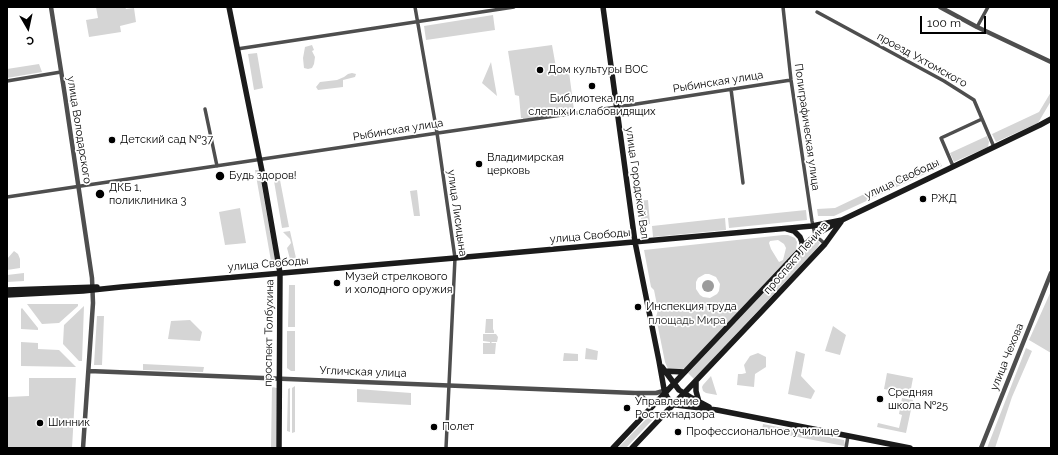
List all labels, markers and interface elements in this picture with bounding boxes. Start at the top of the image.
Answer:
north arrow [8,8,48,48]
scale bar [922,8,988,34]
text: 100 m [927,16,961,30]
street label: проезд Ухтомского [875,30,969,90]
text: С [25,33,35,47]
place label: Дом культуры ВОС [548,63,648,77]
street label: Полиграфическая улица [792,63,822,191]
marker: Дом культуры ВОС [535,65,545,75]
street label: Рыбинская улица [672,68,764,96]
street label: улица Володарского [64,75,94,185]
marker: Библиотека для слепых и слабовидящих [587,81,597,91]
place label: Библиотека для слепых и слабовидящих [528,92,656,118]
street label: Рыбинская улица [352,116,444,144]
street label: улица Городской Вал [623,126,651,240]
place label: Детский сад №37 [120,133,213,147]
marker: Детский сад №37 [107,135,117,145]
place label: Владимирская церковь [487,151,564,177]
street label: улица Свободы [863,156,941,202]
marker: Владимирская церковь [474,159,484,169]
place label: Будь здоров! [229,169,297,183]
street label: улица Лисицына [444,169,470,257]
marker: Будь здоров! [214,170,226,182]
place label: ДКБ 1, поликлиника 3 [109,181,186,207]
marker: ДКБ 1, поликлиника 3 [94,188,106,200]
place label: РЖД [931,192,957,206]
marker: РЖД [918,194,928,204]
street label: проспект Ленина [761,219,831,297]
street label: улица Свободы [549,226,631,246]
street label: улица Свободы [227,254,309,274]
place label: Музей стрелкового и холодного оружия [345,270,452,296]
marker: Музей стрелкового и холодного оружия [332,278,342,288]
street label: проспект Толбухина [261,279,277,387]
place label: Инспекция труда [646,300,737,314]
marker: Инспекция труда [633,302,643,312]
park label: площадь Мира [648,314,726,328]
street label: улица Чехова [988,321,1026,393]
street label: Угличская улица [319,364,407,380]
place label: Средняя школа №25 [888,386,948,412]
marker: Средняя школа №25 [875,394,885,404]
place label: Управление Ростехнадзора [635,395,715,421]
marker: Управление Ростехнадзора [622,403,632,413]
place label: Шинник [48,416,90,430]
marker: Шинник [35,418,45,428]
place label: Полет [442,420,474,434]
marker: Полет [429,422,439,432]
place label: Профессиональное училище [686,425,839,439]
marker: Профессиональное училище [673,427,683,437]

